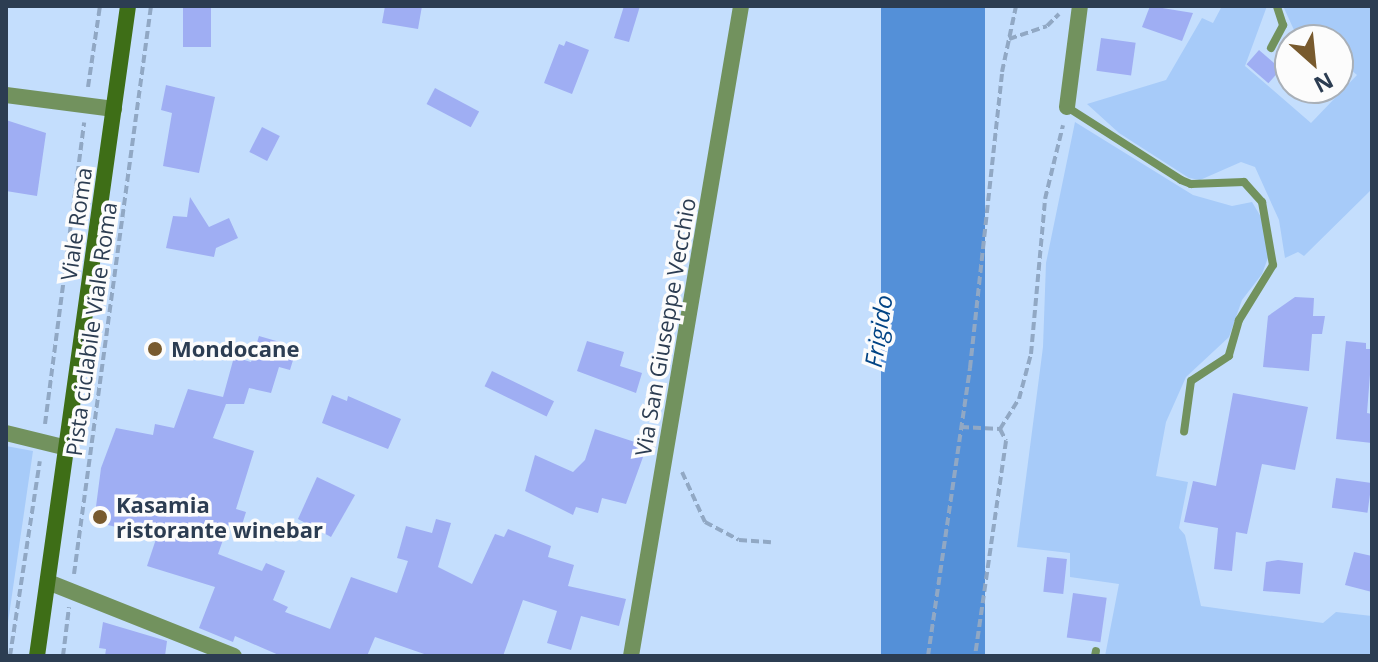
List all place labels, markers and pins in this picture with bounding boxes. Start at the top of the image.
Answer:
place label: Mondocane [171,336,299,362]
marker: Mondocane [146,340,164,358]
place label: Kasamia ristorante winebar [116,491,323,542]
marker: Kasamia ristorante winebar [91,508,109,526]

